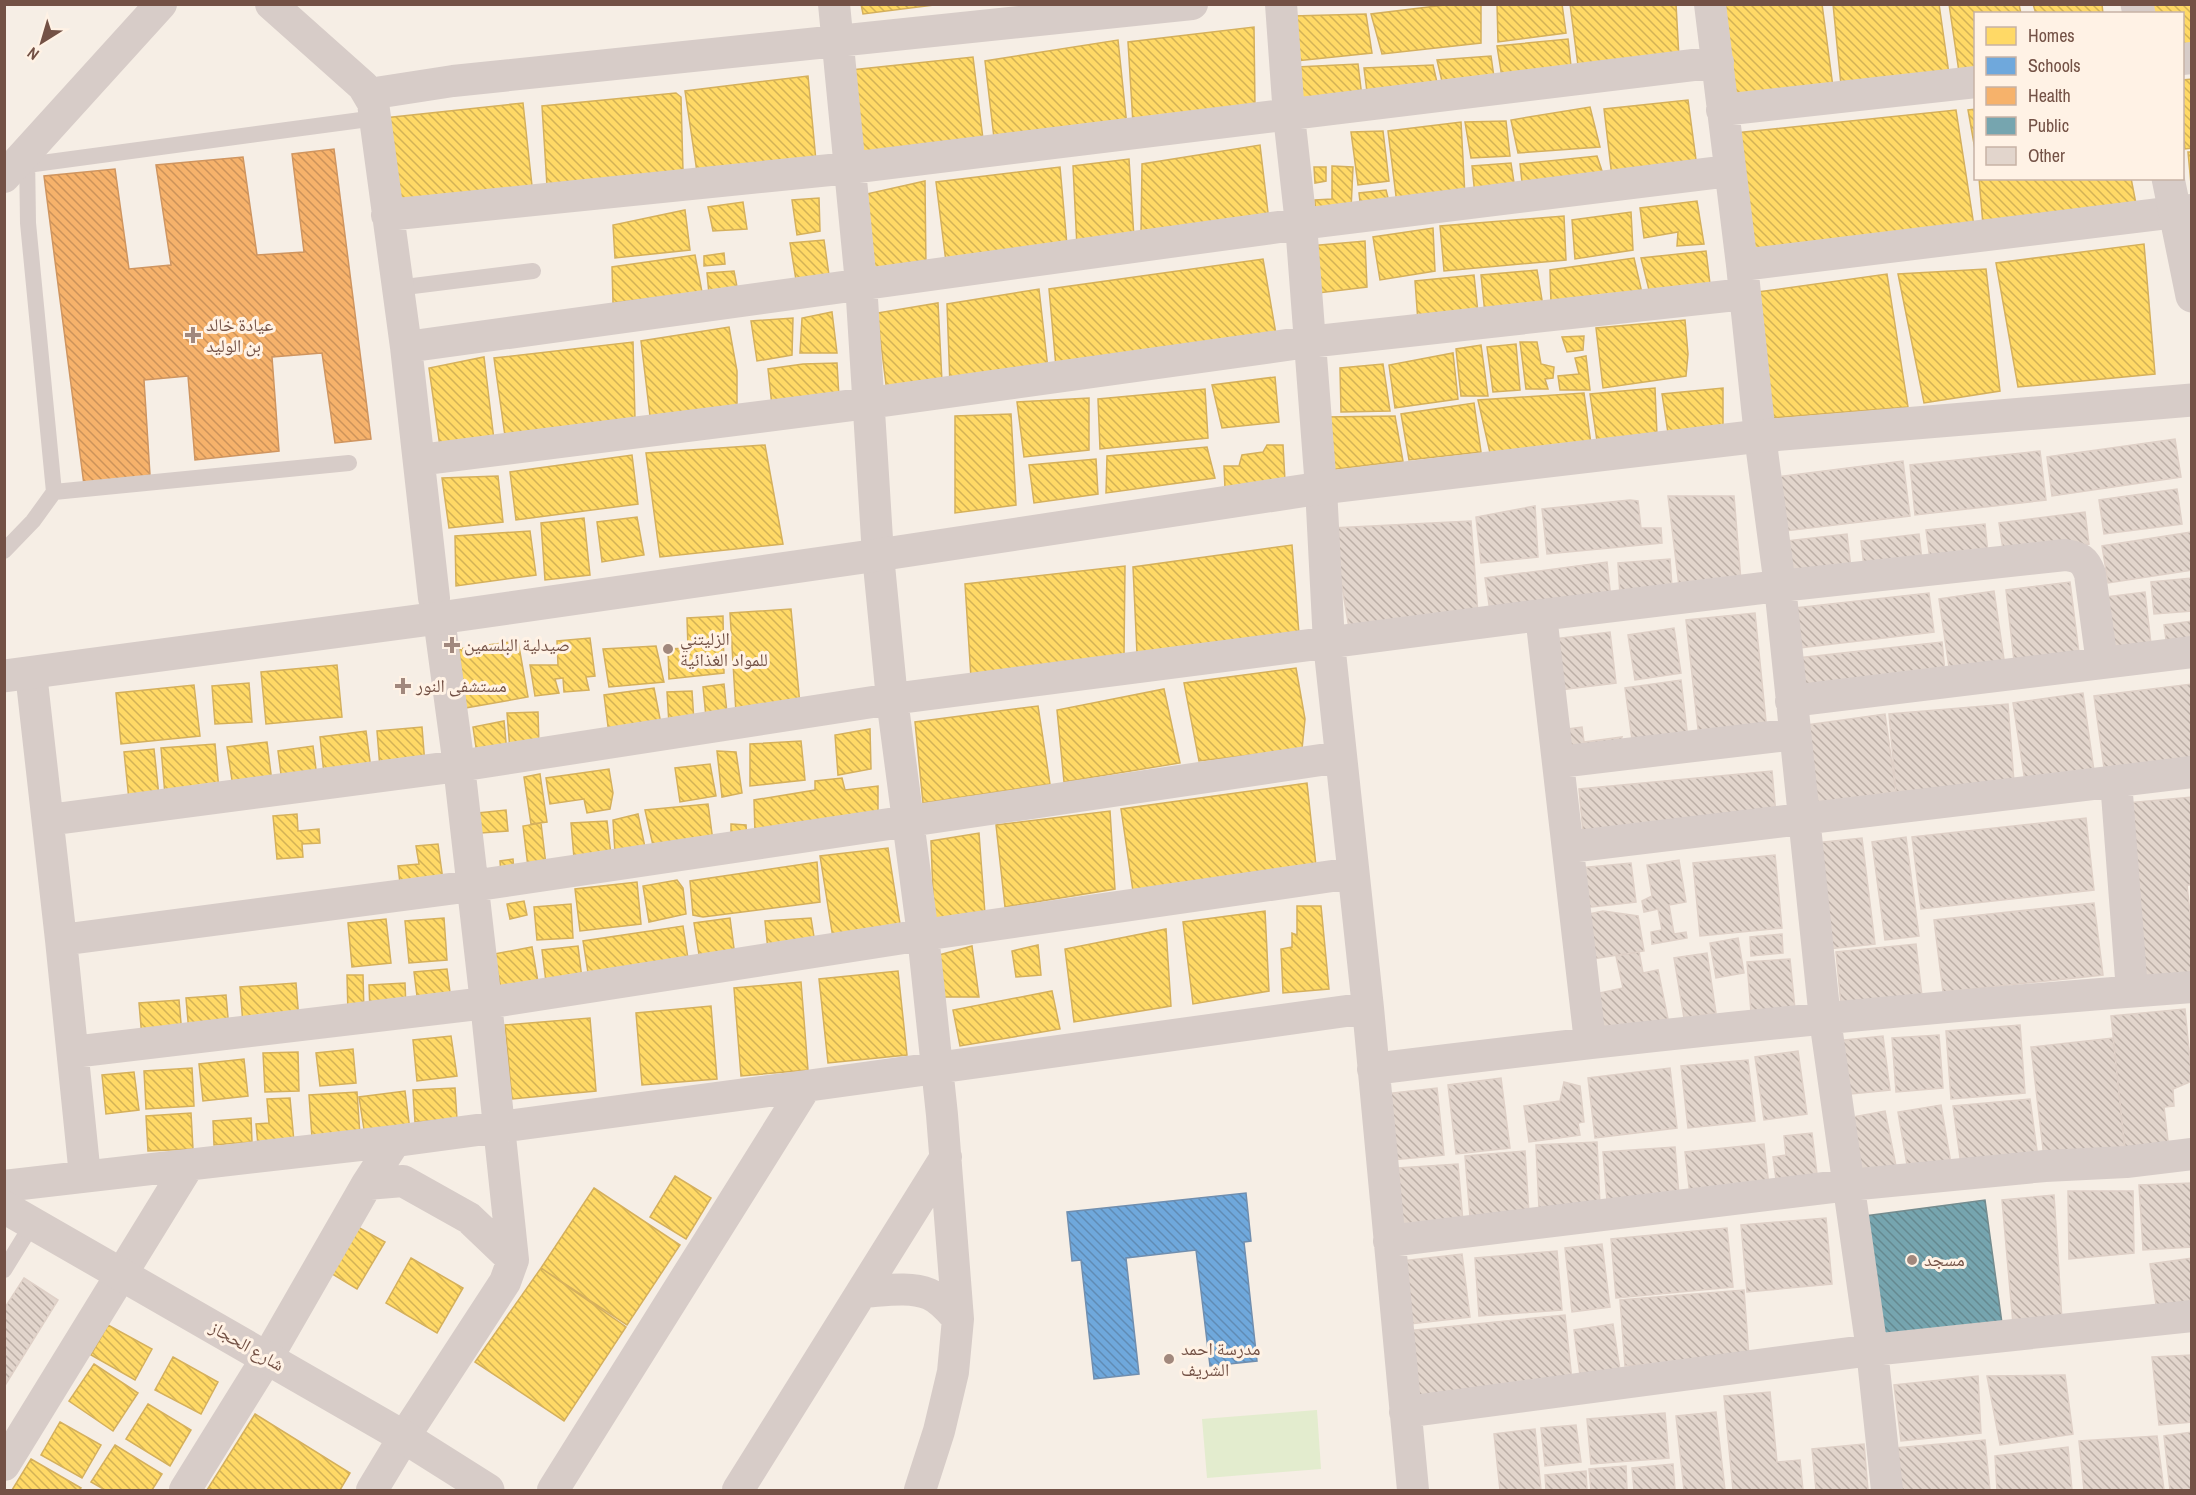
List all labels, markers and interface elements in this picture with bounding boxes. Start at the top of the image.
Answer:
north arrow [12,12,72,72]
legend [1974,12,2184,180]
text: Homes [2028,23,2075,48]
text: N [23,42,43,66]
text: Schools [2028,53,2081,78]
text: Health [2028,83,2071,108]
text: Public [2028,113,2069,138]
text: Other [2028,143,2065,168]
place label: عيادة خالد بن الوليد [206,312,273,358]
marker: عيادة خالد بن الوليد [184,326,202,344]
place label: الزليتني للمواد الغذائية [680,626,768,672]
place label: صيدلية البلسمين [464,632,570,657]
marker: صيدلية البلسمين [445,638,459,652]
marker: الزليتني للمواد الغذائية [661,642,675,656]
place label: مستشفى النور [415,673,507,698]
marker: مستشفى النور [394,677,412,695]
place label: مسجد [1924,1247,1965,1272]
marker: مسجد [1905,1253,1919,1267]
street label: شارع الحجاز [205,1314,289,1377]
place label: مدرسة احمد الشريف [1181,1336,1260,1382]
marker: مدرسة احمد الشريف [1162,1352,1176,1366]

